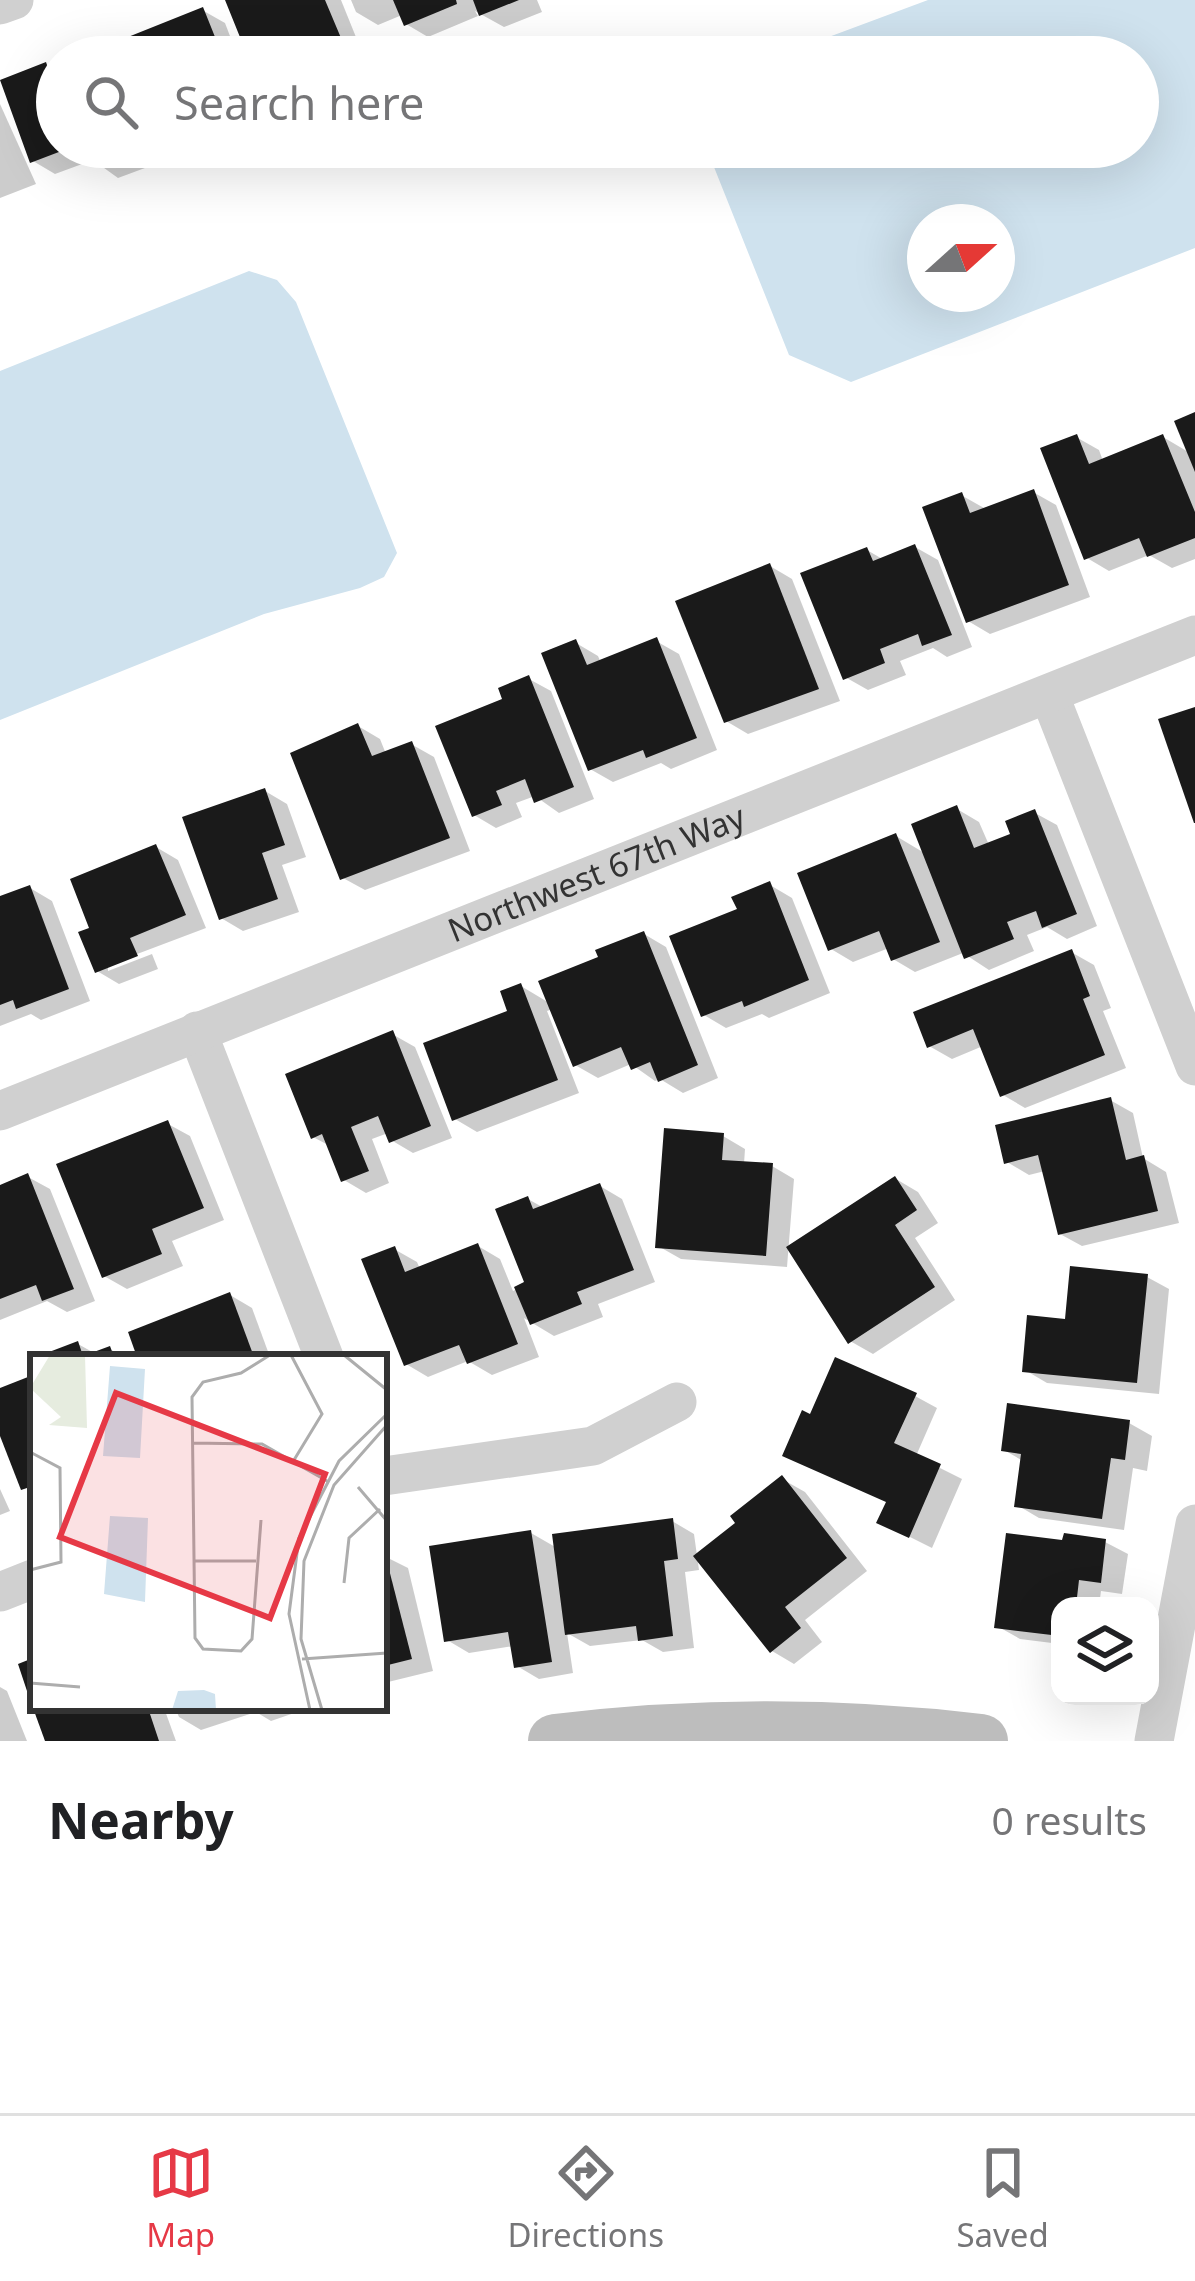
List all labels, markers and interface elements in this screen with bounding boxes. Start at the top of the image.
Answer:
search box [36,36,1159,168]
icon: search [78,69,144,135]
text: Search here [174,72,424,133]
north arrow [907,204,1015,312]
street label: Northwest 67th Way [441,794,752,952]
inset map [30,1354,387,1711]
map controls [1051,1597,1159,1705]
button: layers [1051,1597,1159,1705]
text: Nearby [48,1784,234,1854]
text: 0 results [992,1793,1147,1846]
tab: Map [146,2140,215,2257]
tab: Directions [507,2140,664,2257]
tab: Saved [956,2140,1049,2257]

